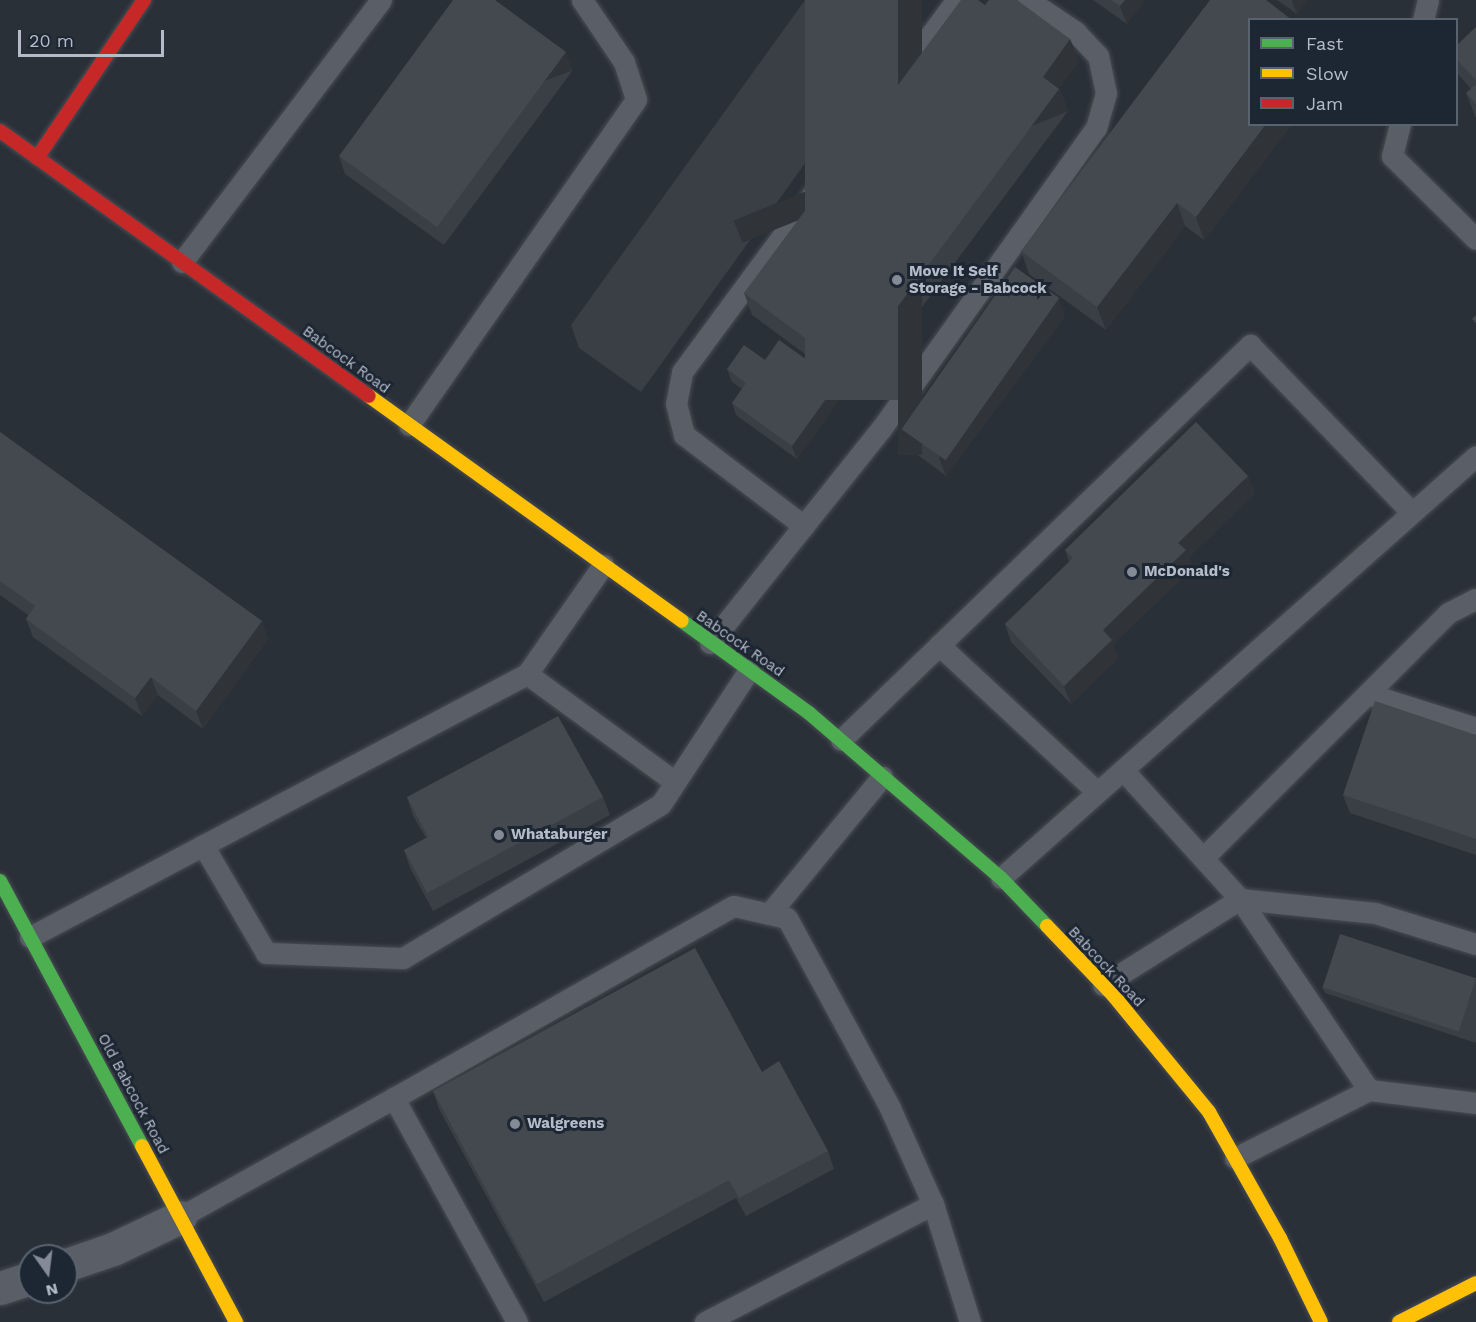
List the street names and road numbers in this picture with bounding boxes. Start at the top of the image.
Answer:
street label: Babcock Road [299,322,393,398]
street label: Babcock Road [692,607,788,681]
street label: Babcock Road [1064,923,1148,1011]
street label: Old Babcock Road [94,1031,172,1157]

